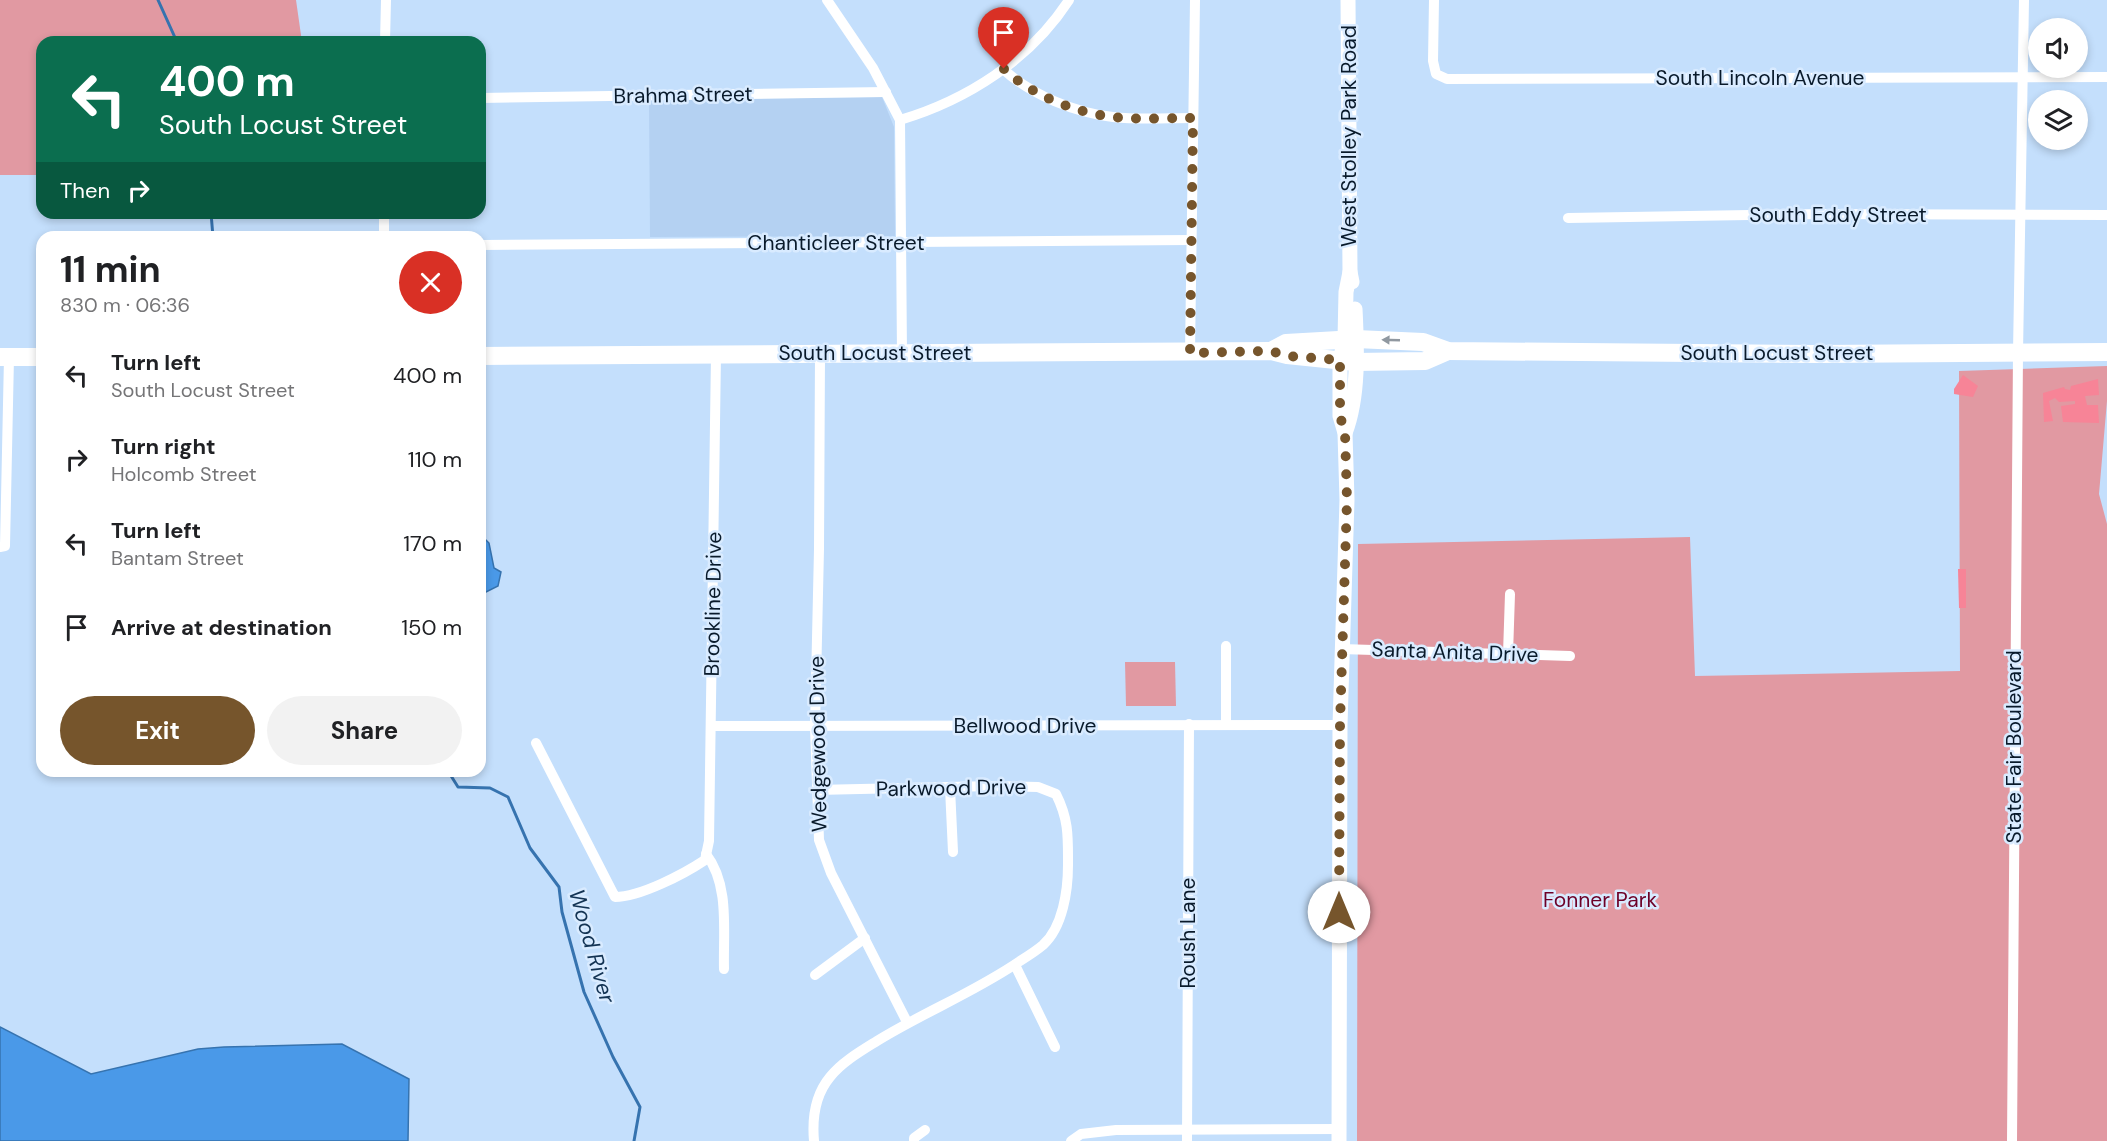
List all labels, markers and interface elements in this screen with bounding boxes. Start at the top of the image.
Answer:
pin [978,7,1029,69]
icon: arrive [987,16,1020,49]
map controls [2028,18,2088,150]
button: sound [2028,18,2088,78]
street label: West Stolley Park Road [1335,25,1363,247]
text: 400 m [159,54,295,109]
icon: left [60,60,138,138]
street label: South Lincoln Avenue [1656,64,1864,92]
street label: Brahma Street [613,80,753,110]
button: layers [2028,90,2088,150]
text: South Locust Street [159,107,407,142]
icon: right [122,174,155,207]
text: Then [60,176,110,205]
street label: South Eddy Street [1749,201,1927,229]
street label: Chanticleer Street [747,229,925,257]
text: 11 min [60,246,161,293]
button: close [399,251,462,314]
text: 830 m · 06:36 [60,292,190,318]
one-way arrow [1382,336,1401,345]
street label: South Locust Street [778,339,972,367]
street label: South Locust Street [1680,339,1874,367]
text: Turn left [111,348,201,377]
icon: left [60,359,93,392]
text: 400 m [393,361,462,390]
text: South Locust Street [111,377,295,403]
text: Turn right [111,432,216,461]
icon: right [60,443,93,476]
text: 110 m [408,445,462,474]
text: Holcomb Street [111,461,257,487]
text: Turn left [111,516,201,545]
icon: left [60,527,93,560]
text: 170 m [403,529,462,558]
street label: Brookline Drive [698,531,728,677]
text: Bantam Street [111,545,244,571]
icon: arrive [60,611,93,644]
text: Arrive at destination [111,613,332,642]
text: 150 m [401,613,462,642]
street label: Santa Anita Drive [1371,635,1539,669]
street label: State Fair Boulevard [2000,650,2028,844]
street label: Wedgewood Drive [802,656,834,832]
button: Exit [60,696,255,765]
button: Share [267,696,462,765]
street label: Bellwood Drive [954,712,1097,740]
street label: Parkwood Drive [876,773,1027,803]
street label: Roush Lane [1174,877,1202,989]
position arrow [1307,880,1371,944]
water label: Wood River [562,886,622,1007]
park label: Fonner Park [1543,886,1657,914]

